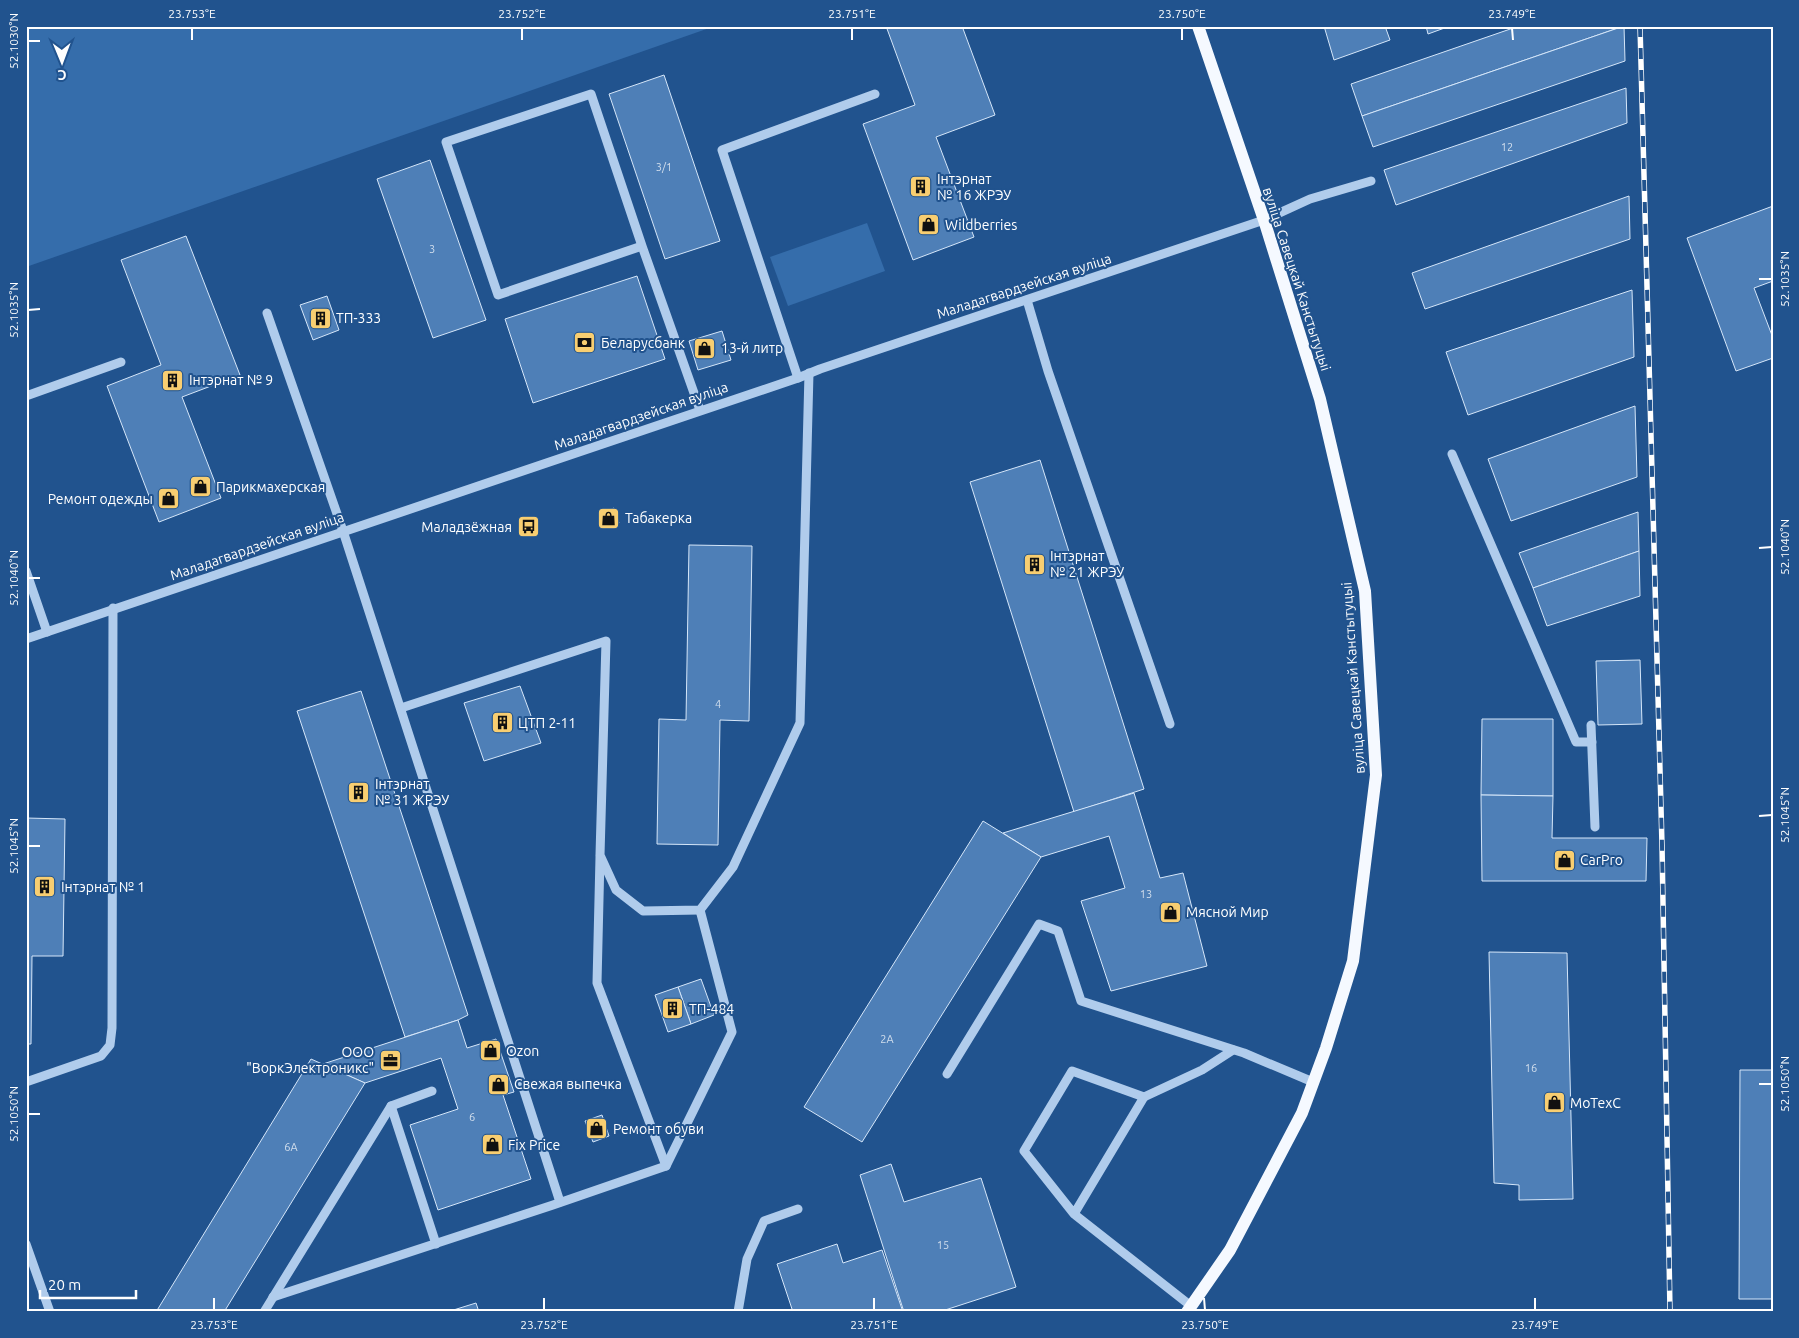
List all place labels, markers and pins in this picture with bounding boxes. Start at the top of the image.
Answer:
place label: Інтэрнат № 16 ЖРЭУ [937,171,1011,203]
building icon: Інтэрнат № 16 ЖРЭУ [909,175,933,199]
shop icon: Wildberries [917,213,941,237]
place label: Wildberries [945,217,1017,233]
building icon: ТП-333 [308,306,332,330]
place label: ТП-333 [336,310,381,326]
bank icon: Беларусбанк [573,331,597,355]
place label: Беларусбанк [601,335,685,351]
shop icon: 13-й литр [693,336,717,360]
place label: 13-й литр [721,340,783,356]
building icon: Інтэрнат № 9 [161,368,185,392]
place label: Інтэрнат № 9 [189,372,273,388]
shop icon: Парикмахерская [188,475,212,499]
place label: Парикмахерская [216,479,325,495]
shop icon: Ремонт одежды [157,487,181,511]
place label: Ремонт одежды [48,491,153,507]
shop icon: Табакерка [597,506,621,530]
place label: Табакерка [625,510,692,526]
bus stop icon: Маладзёжная [516,515,540,539]
place label: Маладзёжная [421,519,512,535]
place label: Інтэрнат № 21 ЖРЭУ [1050,548,1124,580]
building icon: Інтэрнат № 21 ЖРЭУ [1022,552,1046,576]
building icon: ЦТП 2-11 [490,711,514,735]
place label: ЦТП 2-11 [518,715,576,731]
place label: Інтэрнат № 31 ЖРЭУ [375,776,449,808]
building icon: Інтэрнат № 31 ЖРЭУ [347,780,371,804]
shop icon: CarPro [1552,848,1576,872]
place label: CarPro [1580,852,1623,868]
building icon: Інтэрнат № 1 [33,875,57,899]
place label: Інтэрнат № 1 [61,879,145,895]
shop icon: Мясной Мир [1158,900,1182,924]
place label: Мясной Мир [1186,904,1269,920]
building icon: ТП-484 [661,997,685,1021]
place label: ТП-484 [689,1001,734,1017]
shop icon: Ozon [478,1039,502,1063]
place label: Ozon [506,1043,539,1059]
place label: ООО "ВоркЭлектроникс" [246,1044,374,1076]
office icon: ООО "ВоркЭлектроникс" [378,1048,402,1072]
shop icon: Свежая выпечка [486,1072,510,1096]
place label: Свежая выпечка [514,1076,622,1092]
shop icon: MoTexC [1542,1091,1566,1115]
place label: MoTexC [1570,1095,1621,1111]
shop icon: Ремонт обуви [585,1117,609,1141]
place label: Ремонт обуви [613,1121,704,1137]
shop icon: Fix Price [480,1133,504,1157]
place label: Fix Price [508,1137,560,1153]

